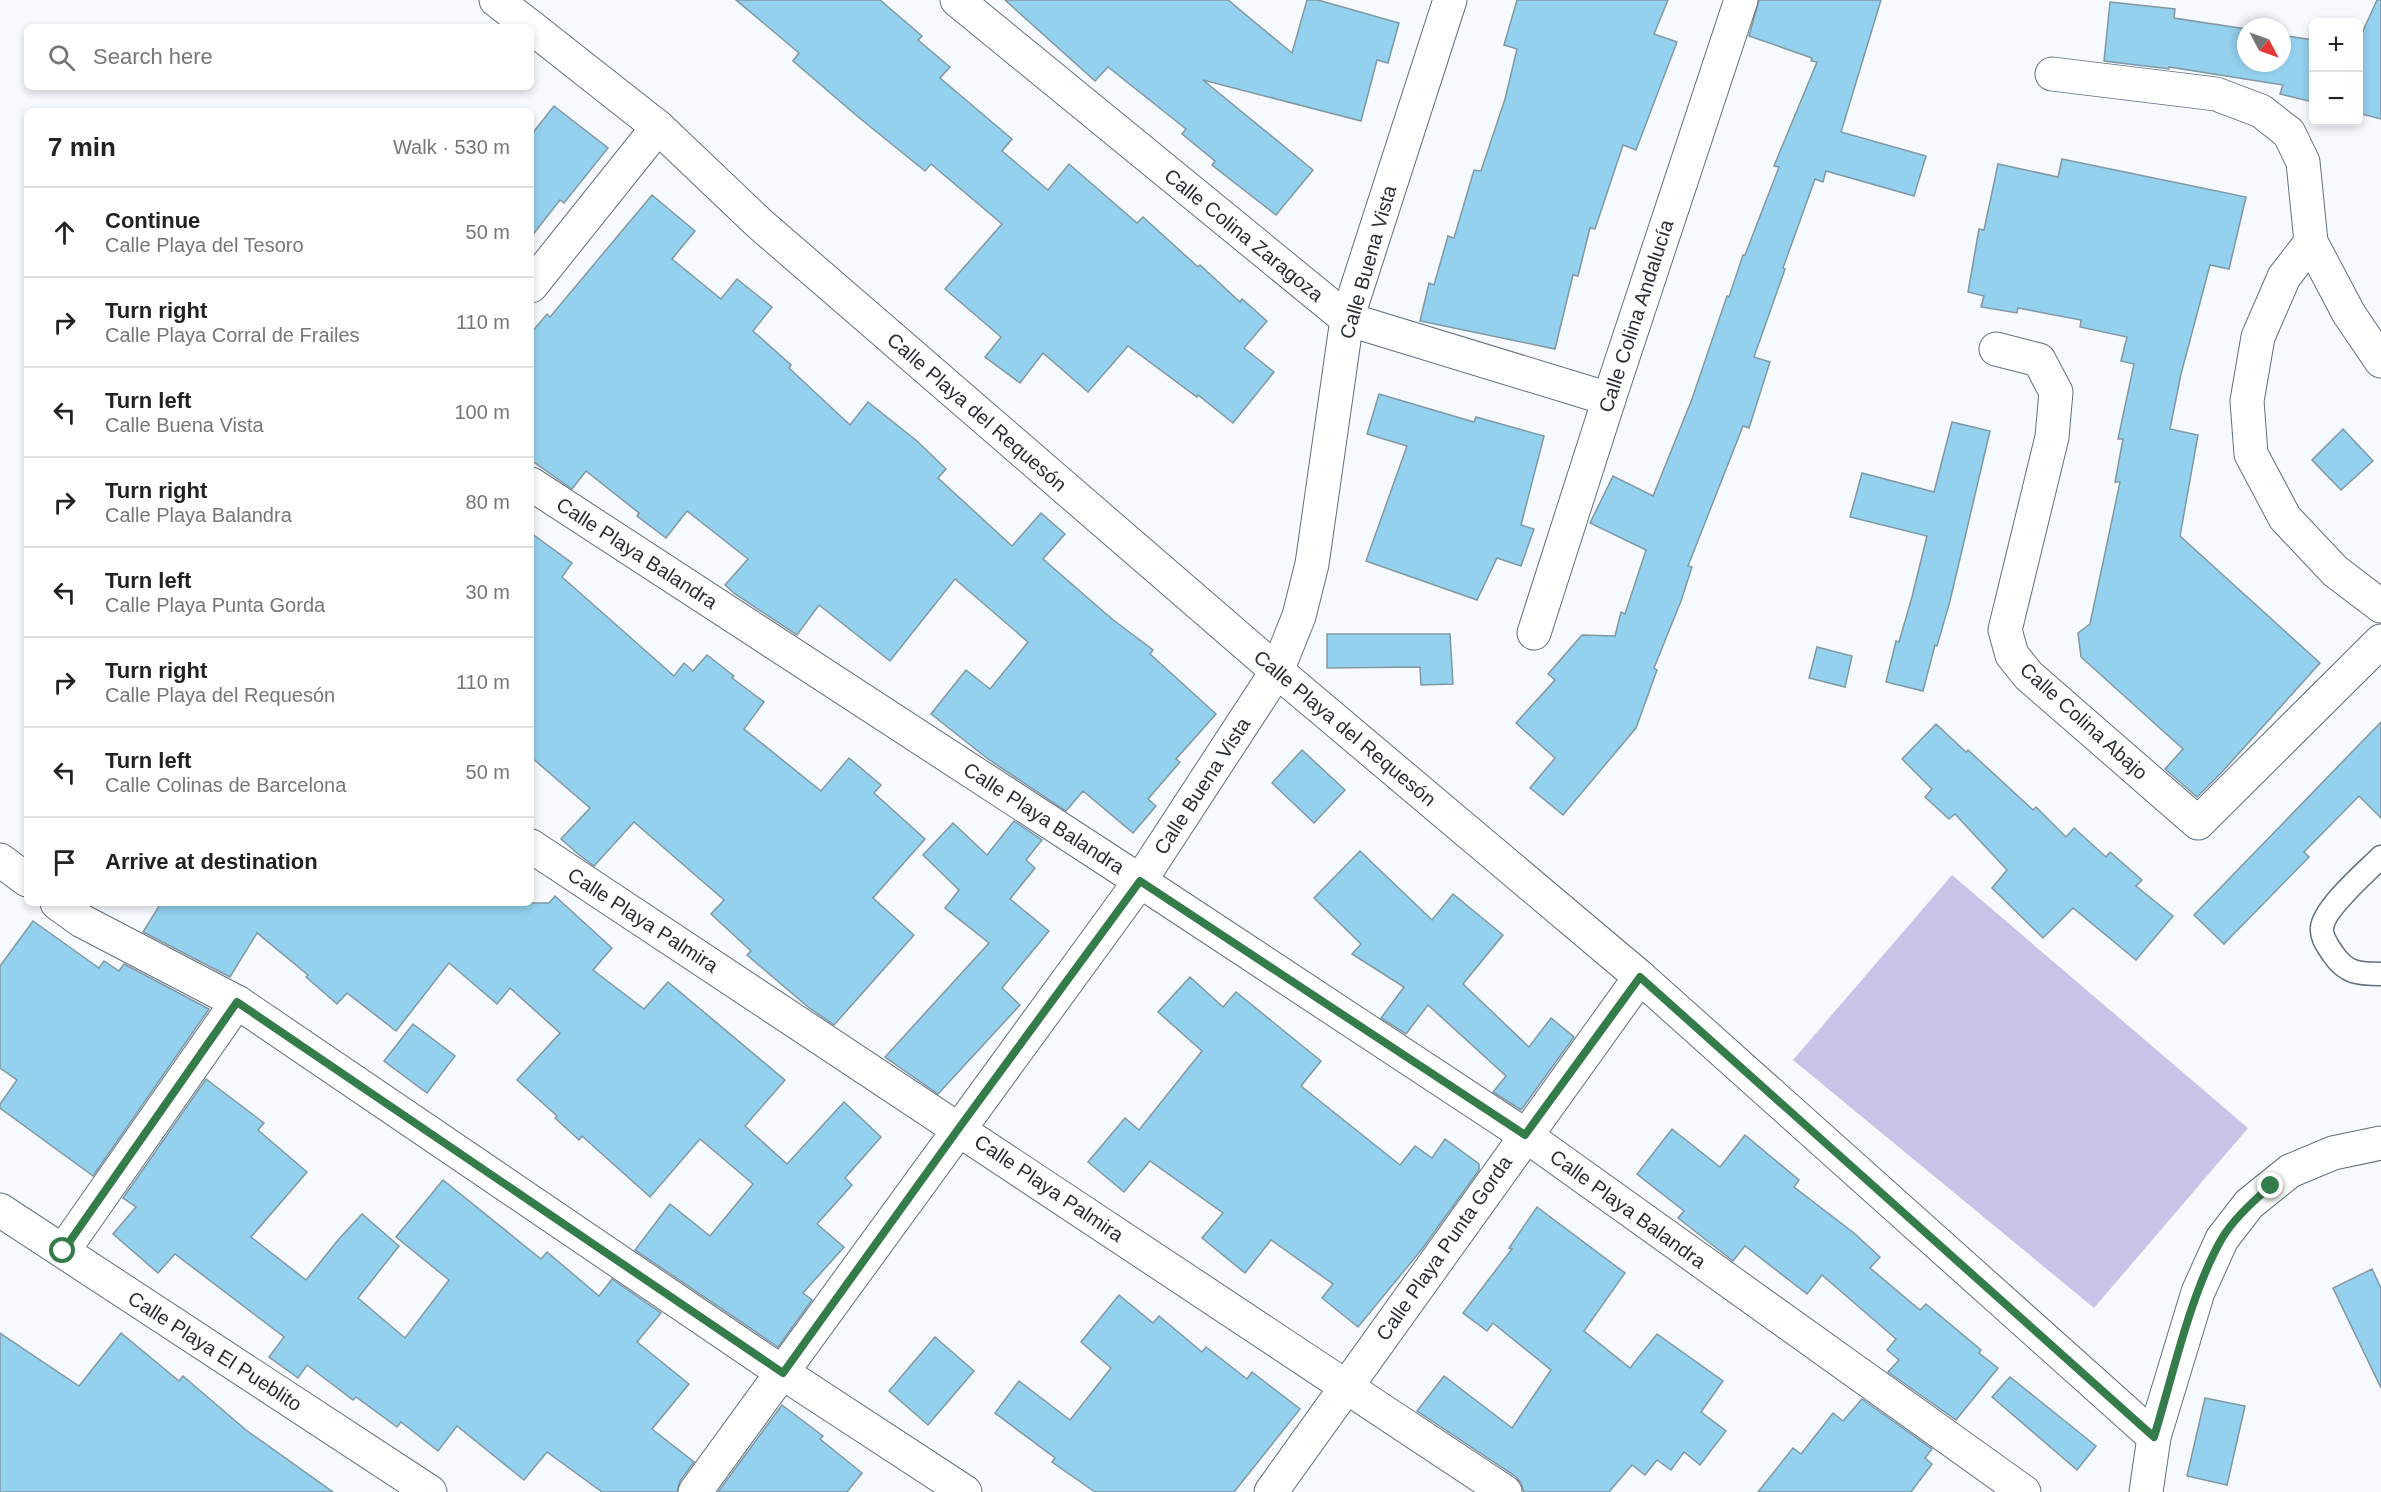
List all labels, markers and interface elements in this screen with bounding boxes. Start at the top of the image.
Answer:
north arrow [2237,18,2291,72]
map controls [2309,18,2363,126]
button: + [2309,18,2363,72]
search box [24,24,534,90]
icon: search [45,41,78,74]
text: Search here [93,44,213,69]
button: − [2309,72,2363,126]
text: 7 min [48,132,116,162]
text: Walk · 530 m [393,136,510,158]
street label: Calle Colina Zaragoza [1160,164,1328,306]
street label: Calle Buena Vista [1336,182,1401,341]
text: Continue [105,208,200,233]
icon: ahead [48,216,81,249]
street label: Calle Colina Andalucía [1594,216,1678,415]
text: 50 m [466,221,510,243]
text: Calle Playa del Tesoro [105,234,304,256]
text: Turn right [105,298,207,323]
icon: right [48,306,81,339]
text: 110 m [456,311,510,333]
text: Calle Playa Corral de Frailes [105,324,360,346]
street label: Calle Playa del Requesón [883,328,1071,496]
text: Turn left [105,388,191,413]
icon: left [48,396,81,429]
text: 100 m [454,401,510,423]
text: Calle Buena Vista [105,414,264,436]
text: Turn right [105,478,207,503]
icon: right [48,486,81,519]
text: 80 m [466,491,510,513]
street label: Calle Playa Balandra [553,493,722,614]
text: Calle Playa Balandra [105,504,292,526]
text: Turn left [105,568,191,593]
icon: left [48,576,81,609]
text: 30 m [466,581,510,603]
text: Calle Playa Punta Gorda [105,594,325,616]
street label: Calle Playa del Requesón [1250,646,1440,810]
text: Turn right [105,658,207,683]
street label: Calle Colina Abajo [2016,658,2152,784]
icon: right [48,666,81,699]
text: 110 m [456,671,510,693]
text: Calle Playa del Requesón [105,684,335,706]
street label: Calle Buena Vista [1150,713,1255,859]
text: Turn left [105,748,191,773]
icon: left [48,756,81,789]
street label: Calle Playa Balandra [960,758,1129,879]
text: 50 m [466,761,510,783]
text: Calle Colinas de Barcelona [105,774,346,796]
icon: arrive [48,846,81,879]
text: Arrive at destination [105,849,318,874]
street label: Calle Playa Palmira [564,863,723,977]
street label: Calle Playa Palmira [971,1130,1128,1246]
street label: Calle Playa Balandra [1546,1145,1711,1273]
street label: Calle Playa Punta Gorda [1372,1151,1517,1344]
route end [2257,1172,2283,1198]
route start [49,1237,75,1263]
street label: Calle Playa El Pueblito [124,1287,306,1415]

